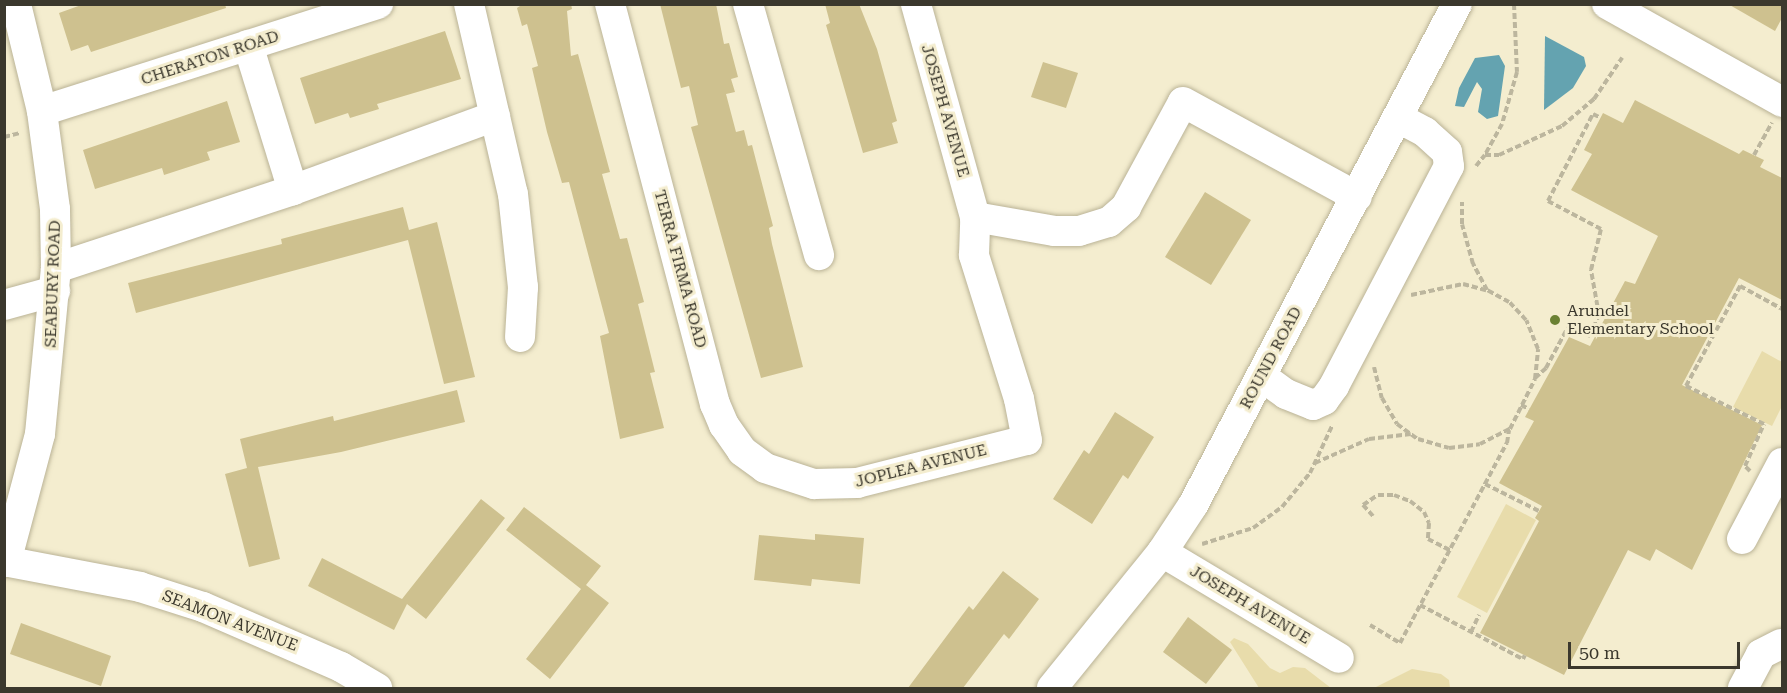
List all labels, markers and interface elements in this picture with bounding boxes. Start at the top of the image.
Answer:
street label: CHERATON ROAD [139,27,281,89]
street label: JOSEPH AVENUE [917,43,973,179]
street label: TERRA FIRMA ROAD [650,188,710,350]
street label: SEABURY ROAD [41,220,65,348]
place label: Arundel Elementary School [1567,301,1714,339]
street label: ROUND ROAD [1236,304,1306,412]
marker: Arundel Elementary School [1548,313,1562,327]
street label: JOPLEA AVENUE [853,440,989,492]
street label: JOSEPH AVENUE [1186,561,1314,649]
street label: SEAMON AVENUE [159,586,301,656]
scale bar [1571,630,1744,668]
text: 50 m [1579,642,1620,663]

